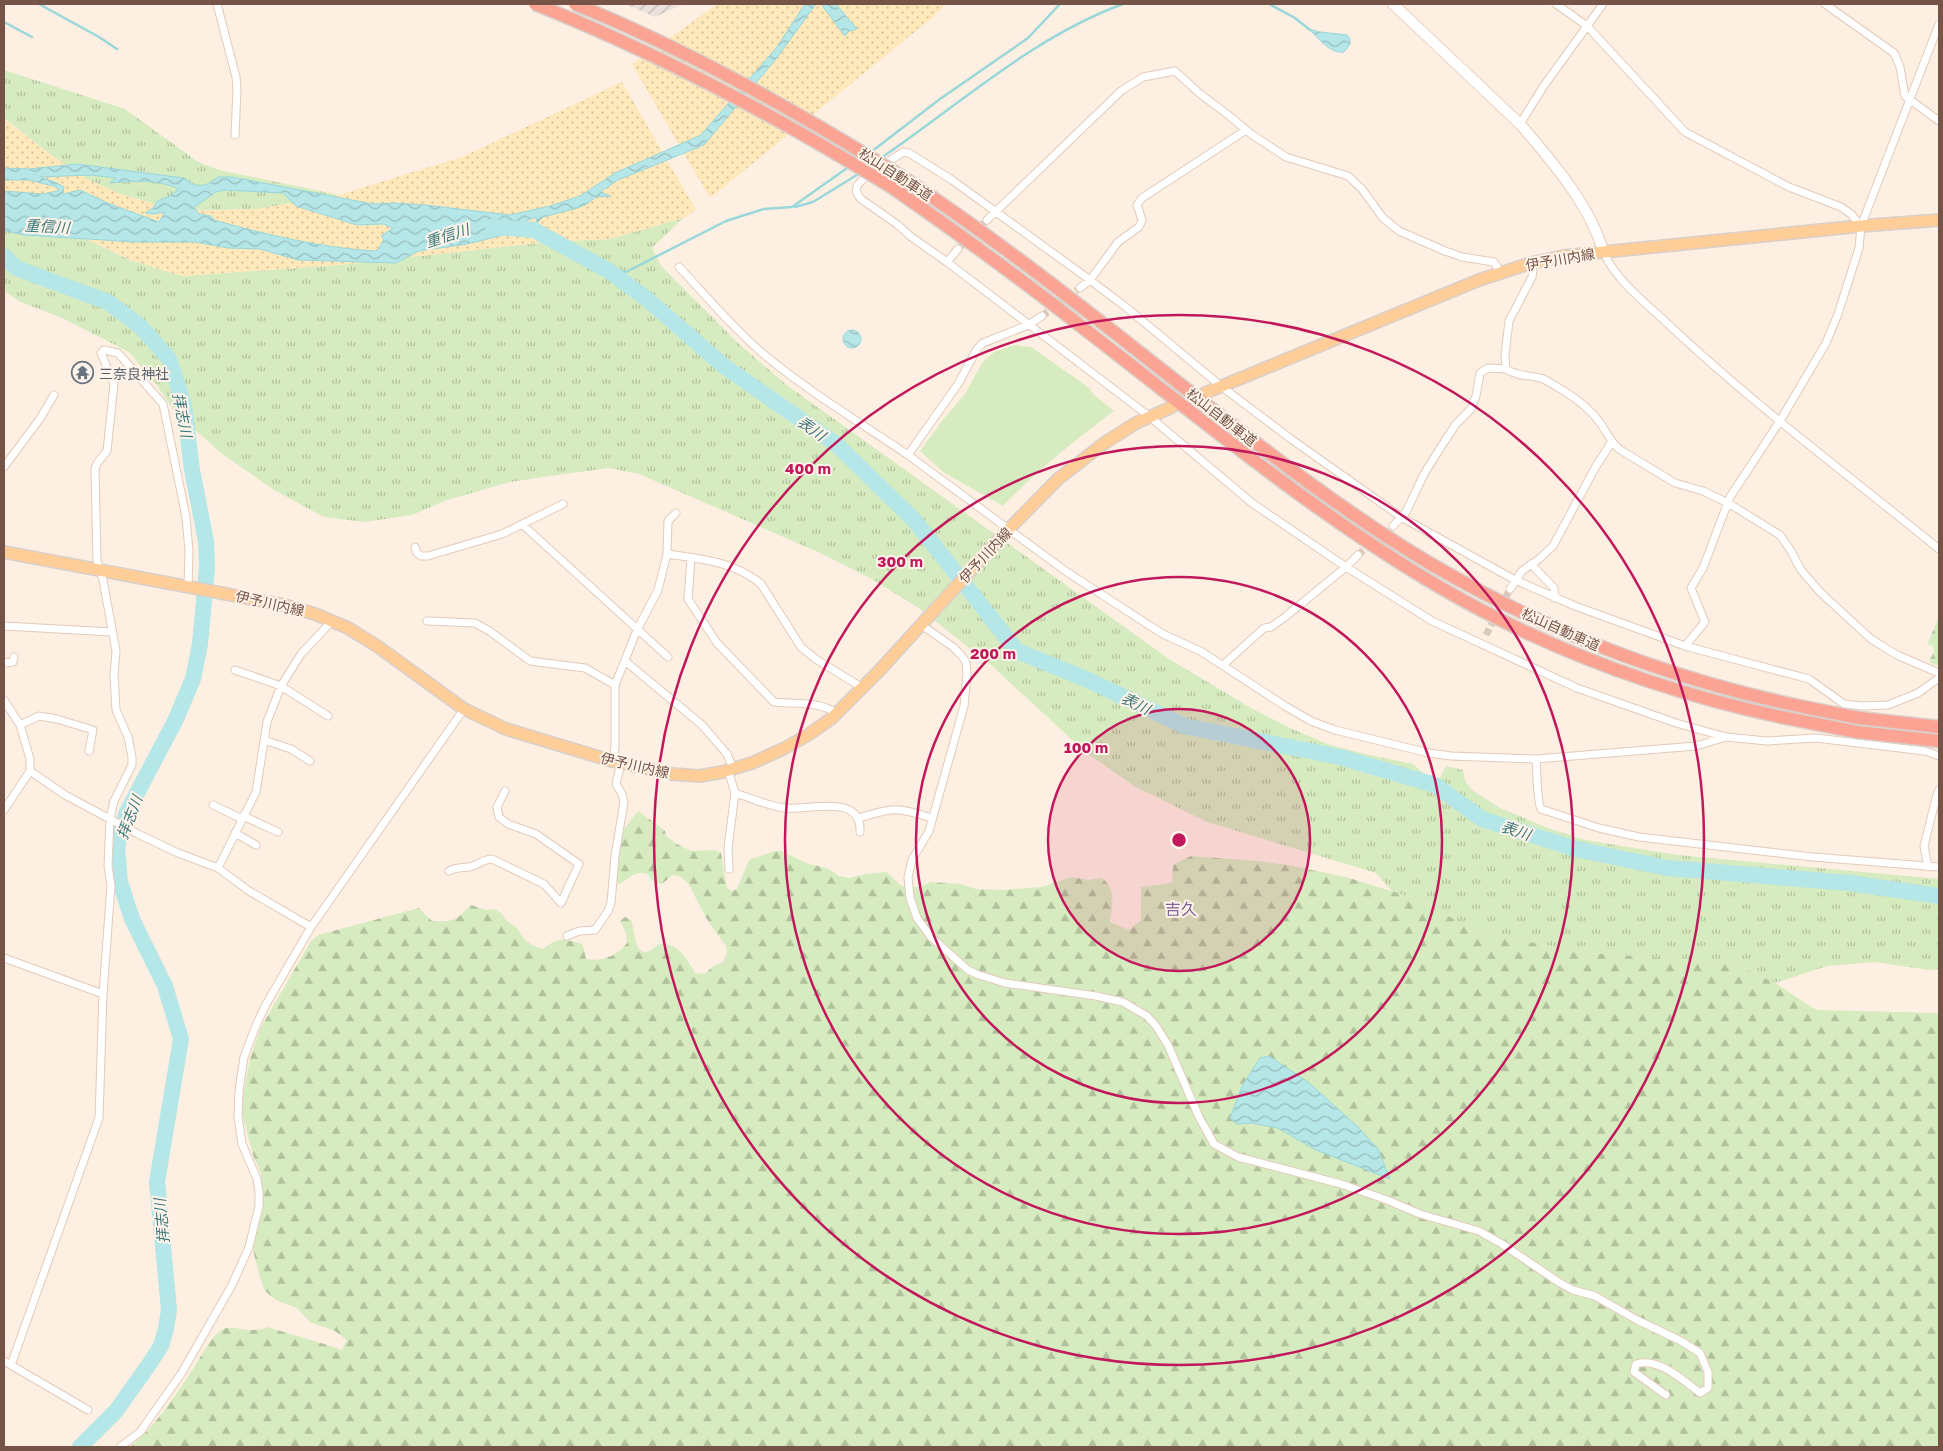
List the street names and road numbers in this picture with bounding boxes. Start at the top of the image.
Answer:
street label: 松山自動車道 [856,144,936,204]
street label: 伊予川内線 [1524,245,1596,273]
street label: 松山自動車道 [1184,384,1260,450]
street label: 伊予川内線 [955,524,1015,586]
street label: 伊予川内線 [234,587,306,619]
street label: 松山自動車道 [1519,604,1603,654]
street label: 伊予川内線 [599,749,671,781]

